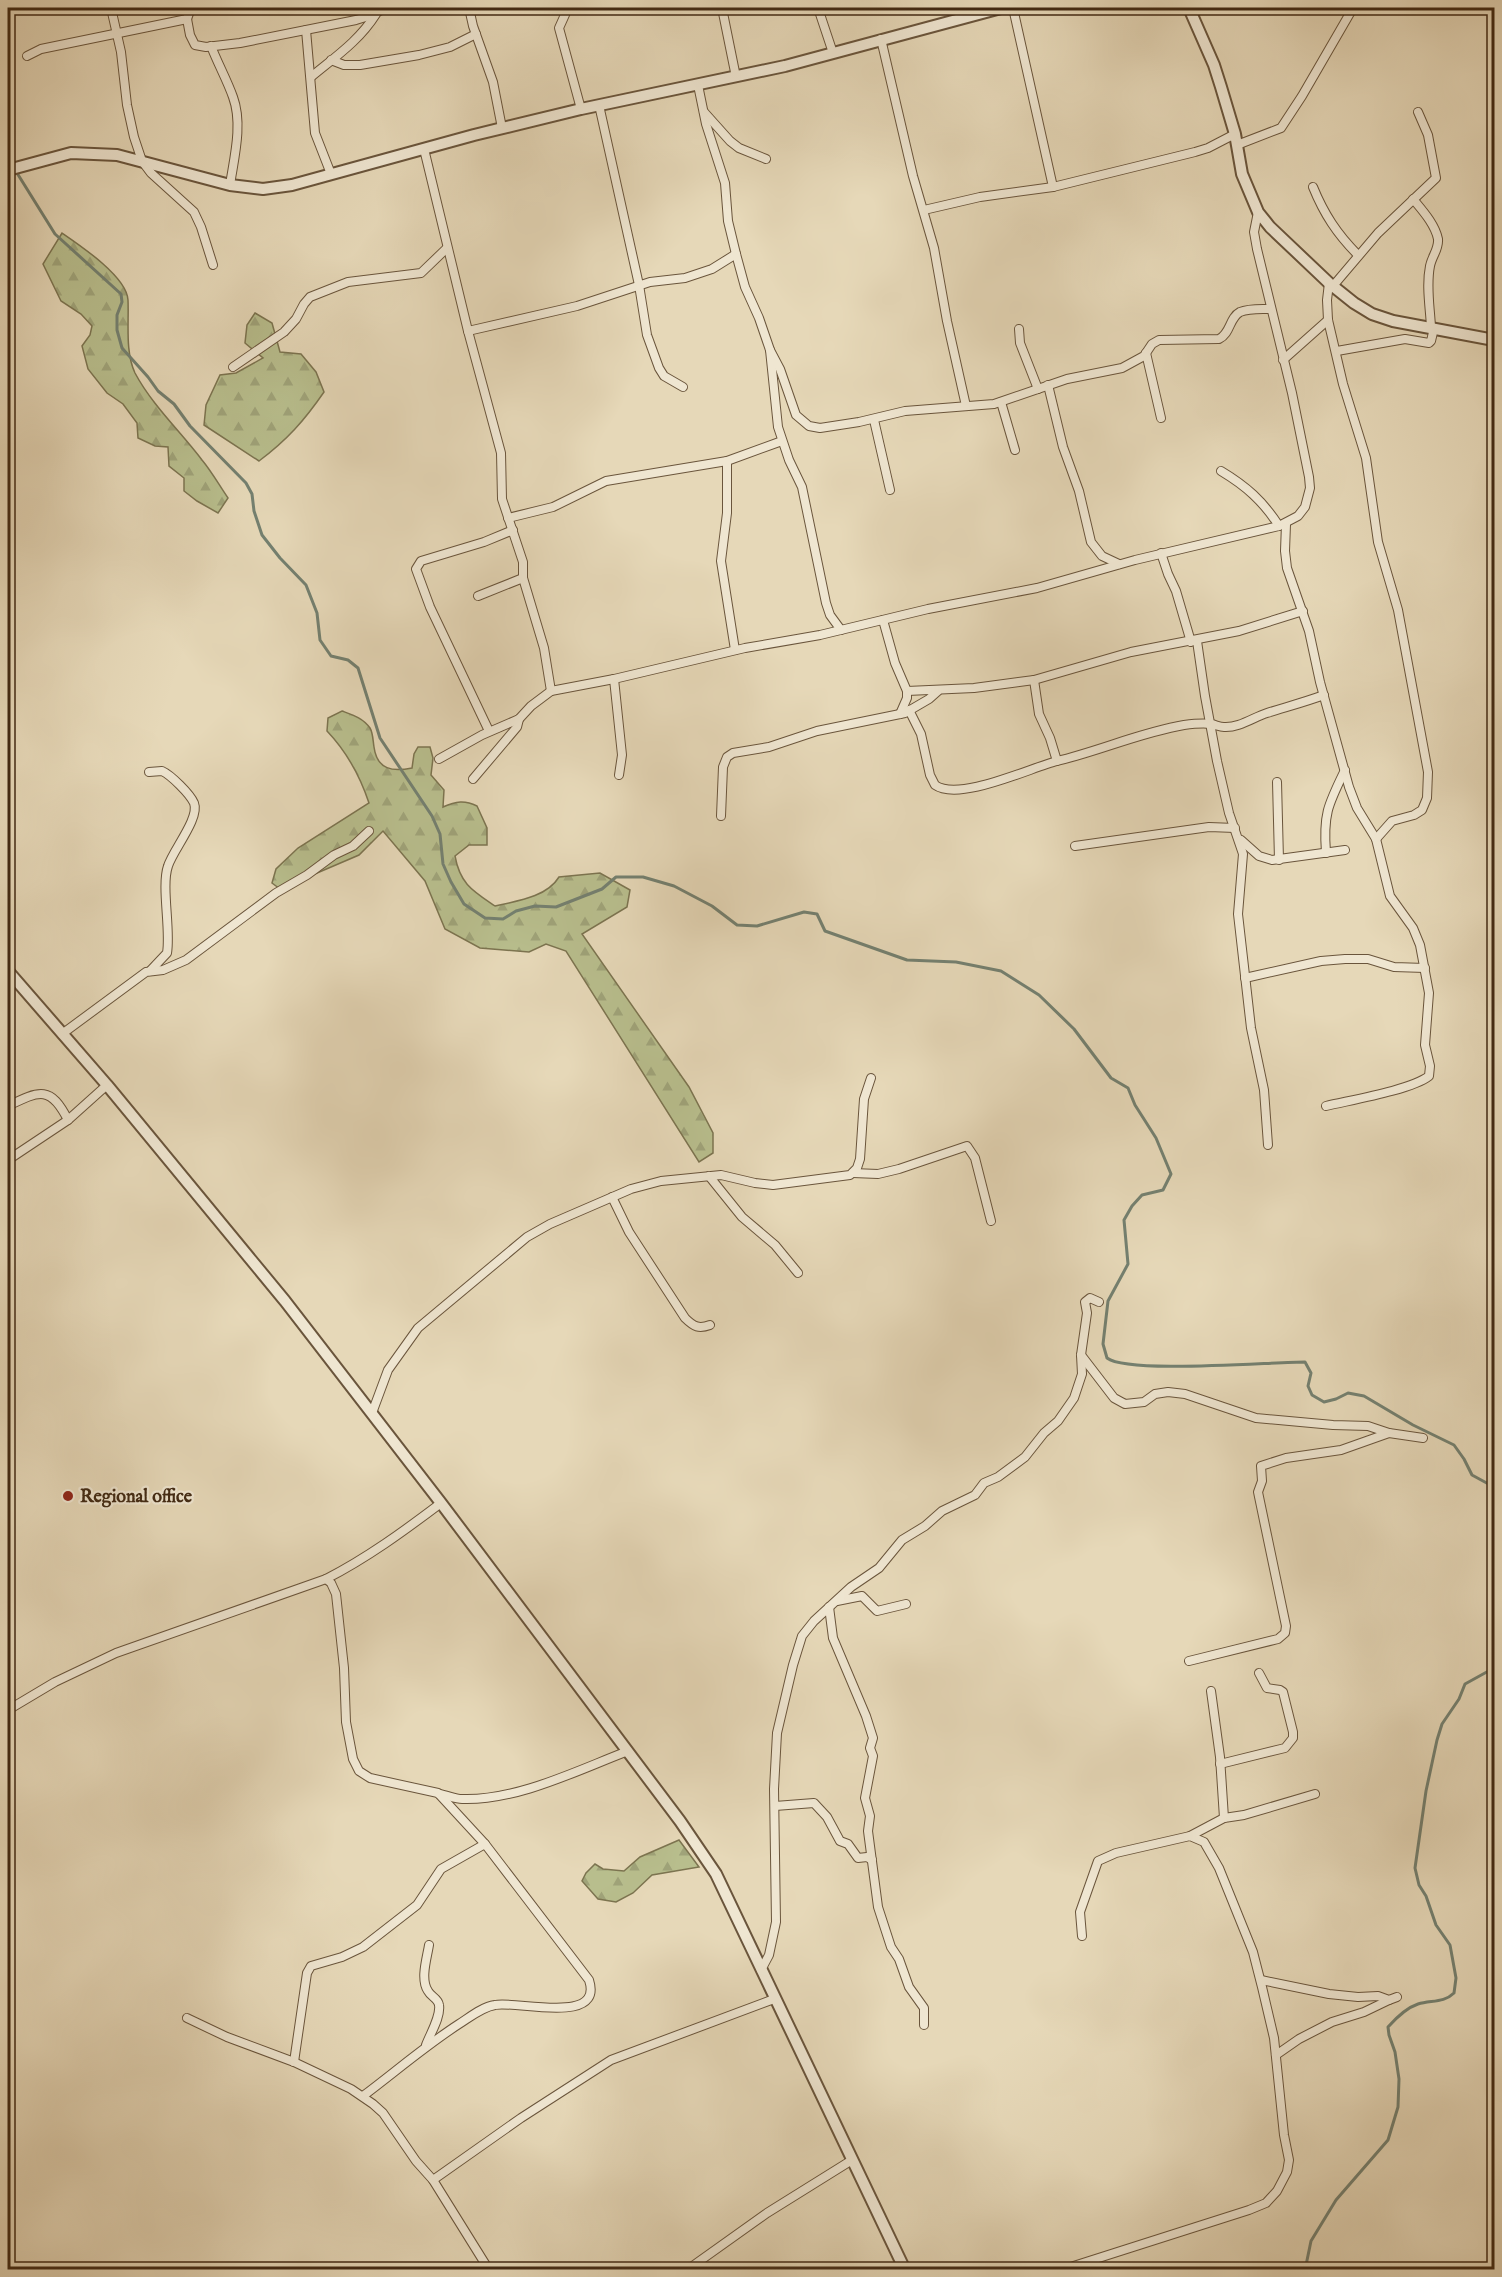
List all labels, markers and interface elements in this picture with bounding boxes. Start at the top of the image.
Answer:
place label: Regional office [80,1486,193,1509]
marker: Regional office [61,1489,75,1503]

